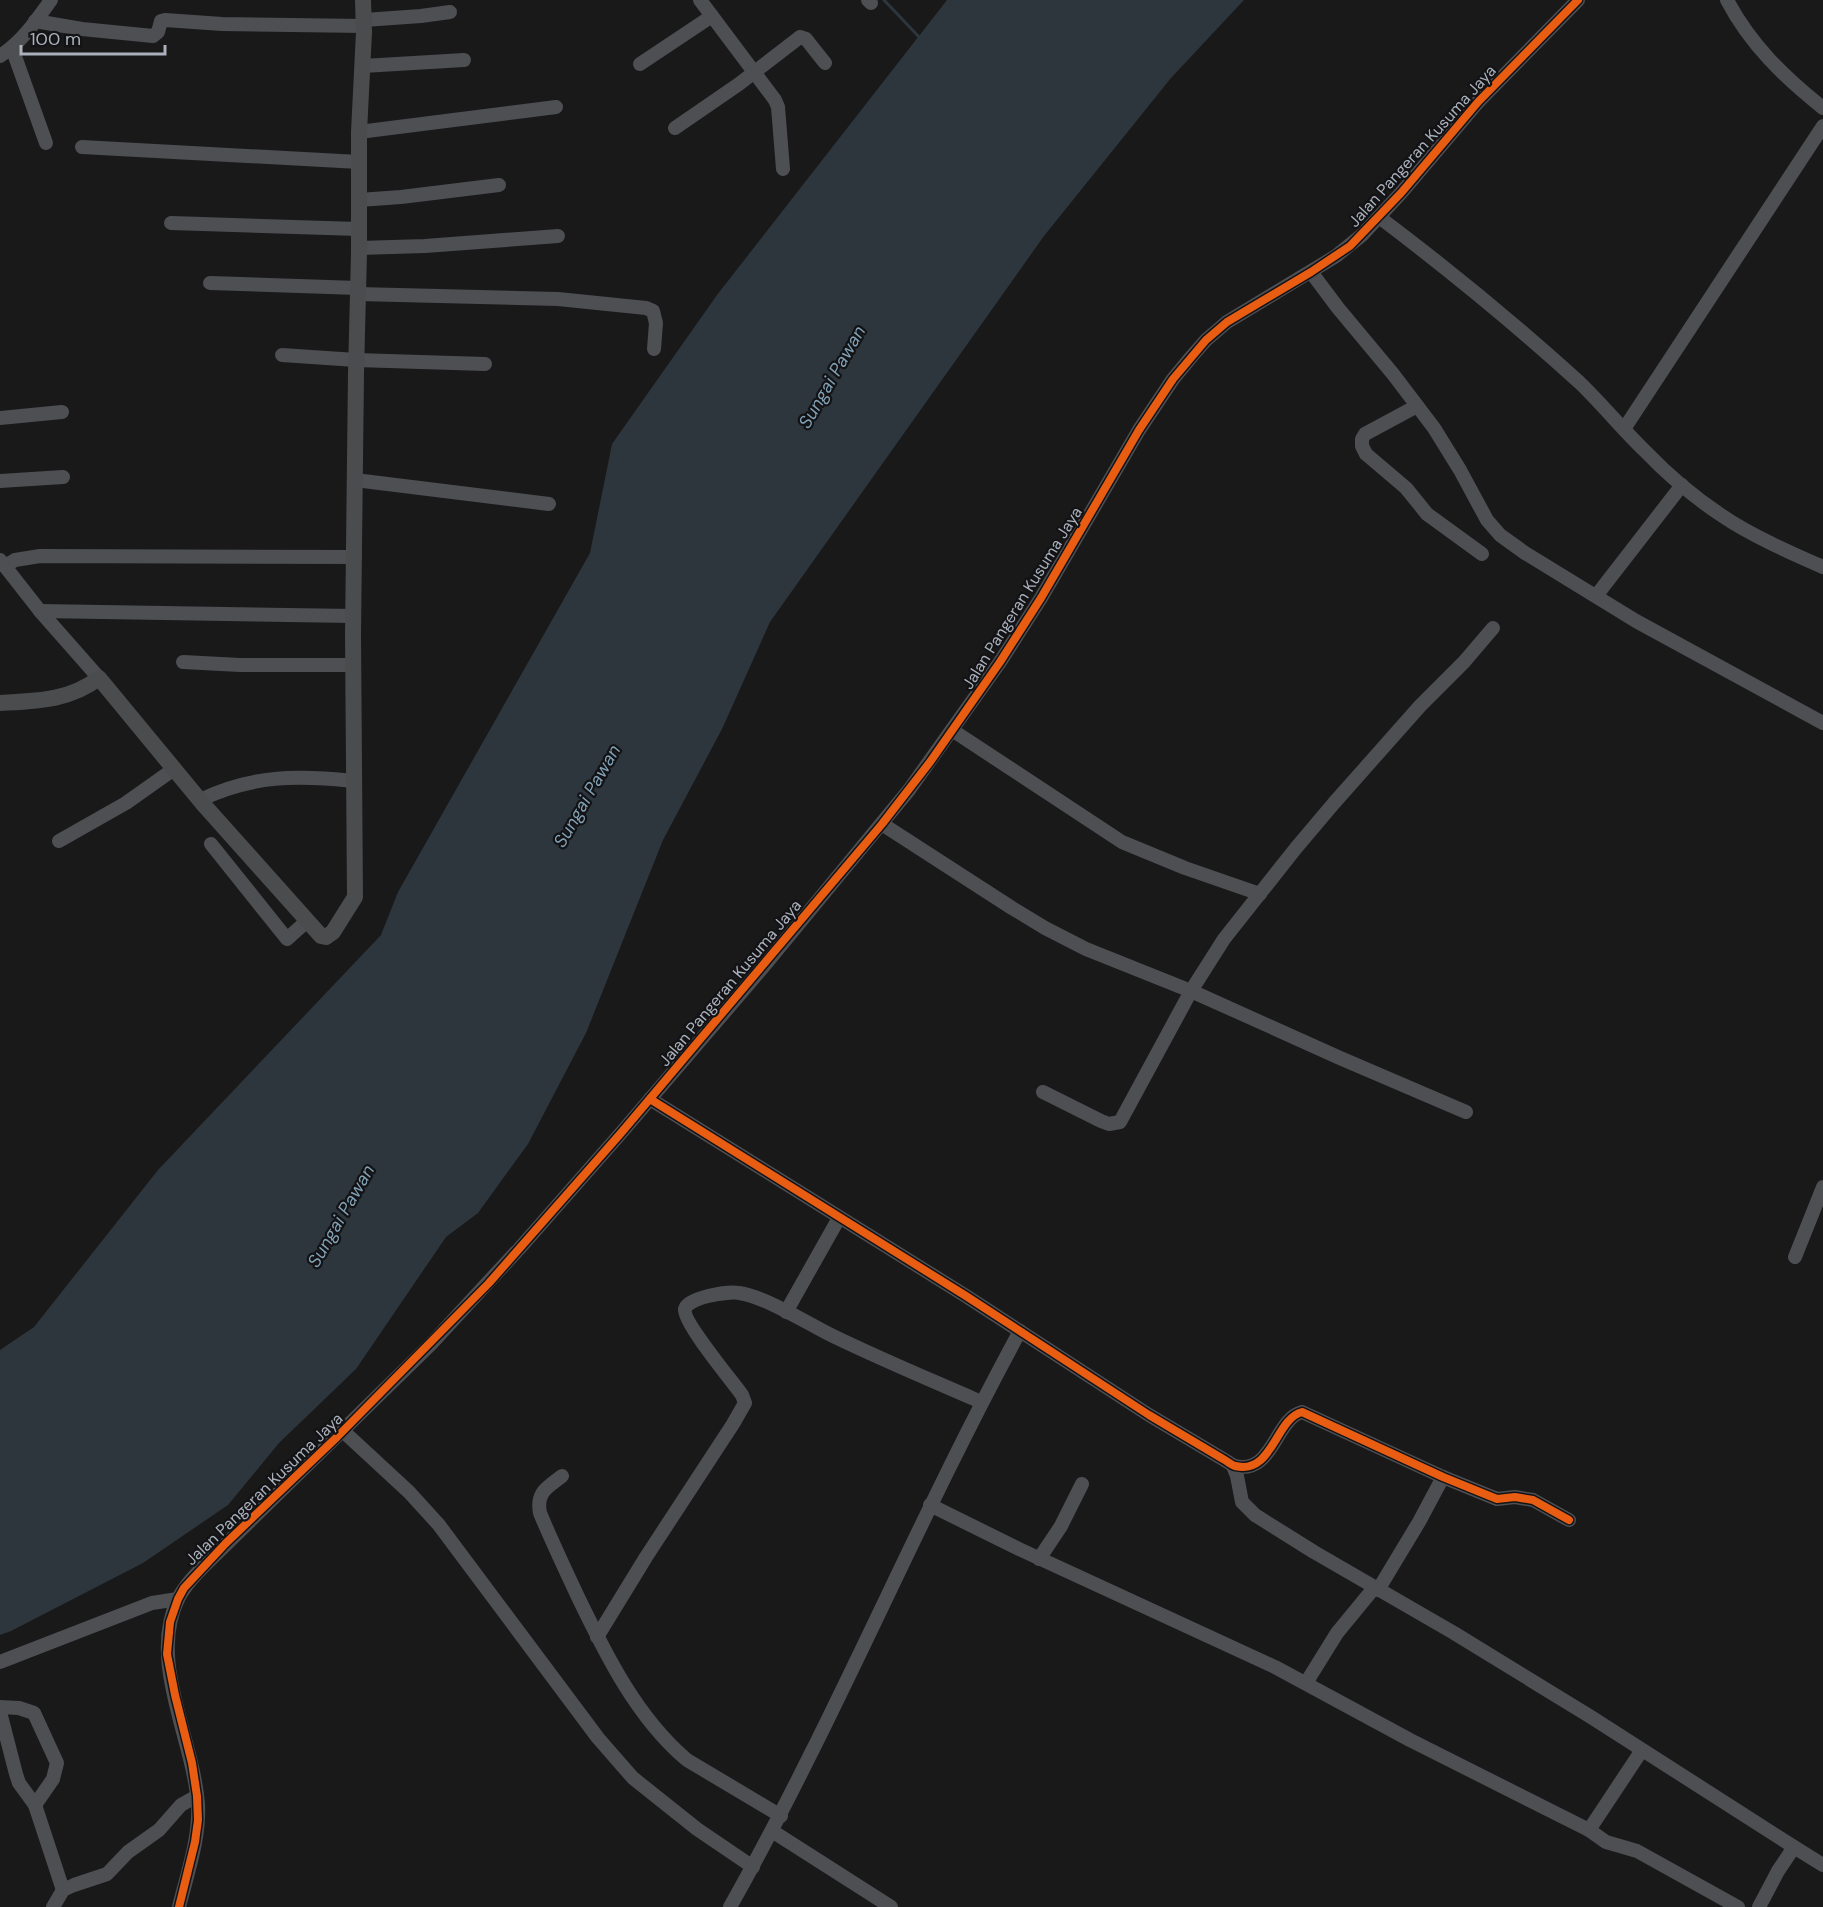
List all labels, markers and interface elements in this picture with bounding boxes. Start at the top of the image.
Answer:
scale bar [21,18,165,56]
text: 100 m [30,27,81,51]
street label: Jalan Pangeran Kusuma Jaya [1344,60,1500,232]
water label: Sungai Pawan [793,321,871,433]
street label: Jalan Pangeran Kusuma Jaya [957,503,1087,693]
water label: Sungai Pawan [548,740,626,852]
street label: Jalan Pangeran Kusuma Jaya [654,895,806,1071]
water label: Sungai Pawan [302,1160,380,1272]
street label: Jalan Pangeran Kusuma Jaya [181,1408,347,1570]

